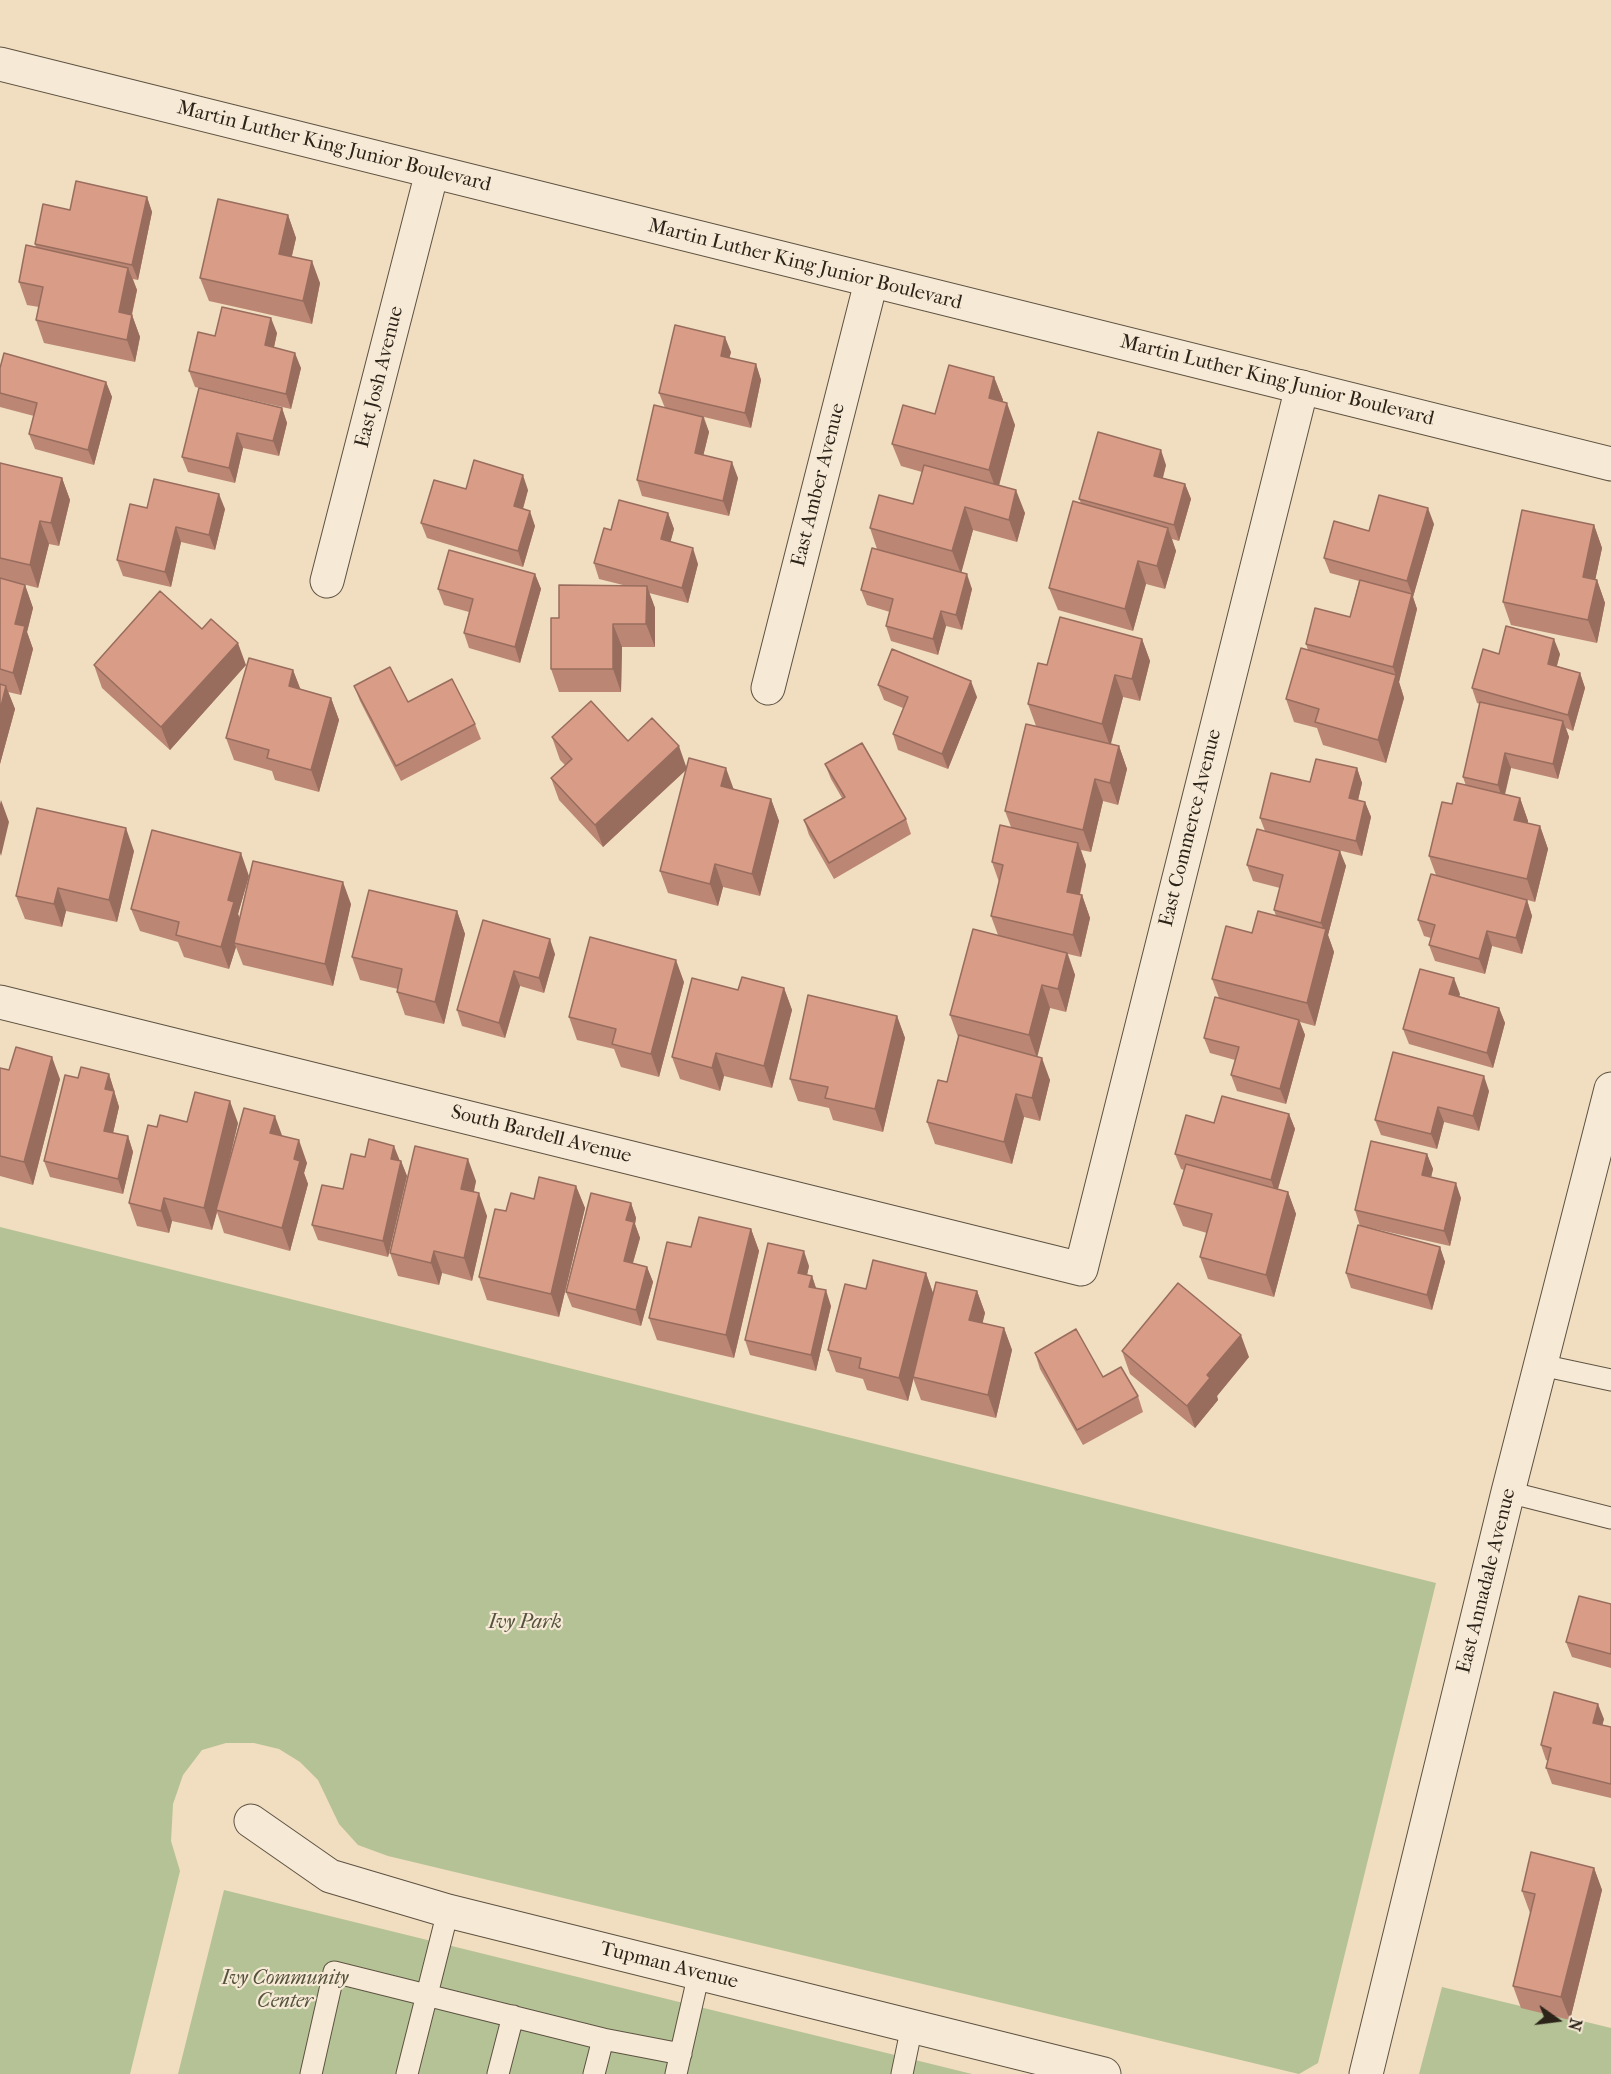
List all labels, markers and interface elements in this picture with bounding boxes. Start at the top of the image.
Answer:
street label: Martin Luther King Junior Boulevard [175,96,493,198]
street label: Martin Luther King Junior Boulevard [646,214,964,316]
street label: East Josh Avenue [351,304,409,450]
street label: Martin Luther King Junior Boulevard [1118,330,1436,432]
street label: East Amber Avenue [787,401,851,569]
street label: East Commerce Avenue [1155,727,1227,929]
street label: South Bardell Avenue [448,1101,634,1169]
street label: East Annadale Avenue [1452,1486,1522,1676]
park label: Ivy Park [488,1611,562,1635]
street label: Tupman Avenue [597,1937,741,1995]
park label: Ivy Community Center [221,1967,349,2014]
north arrow [1527,1990,1587,2050]
text: N [1564,2016,1586,2033]

